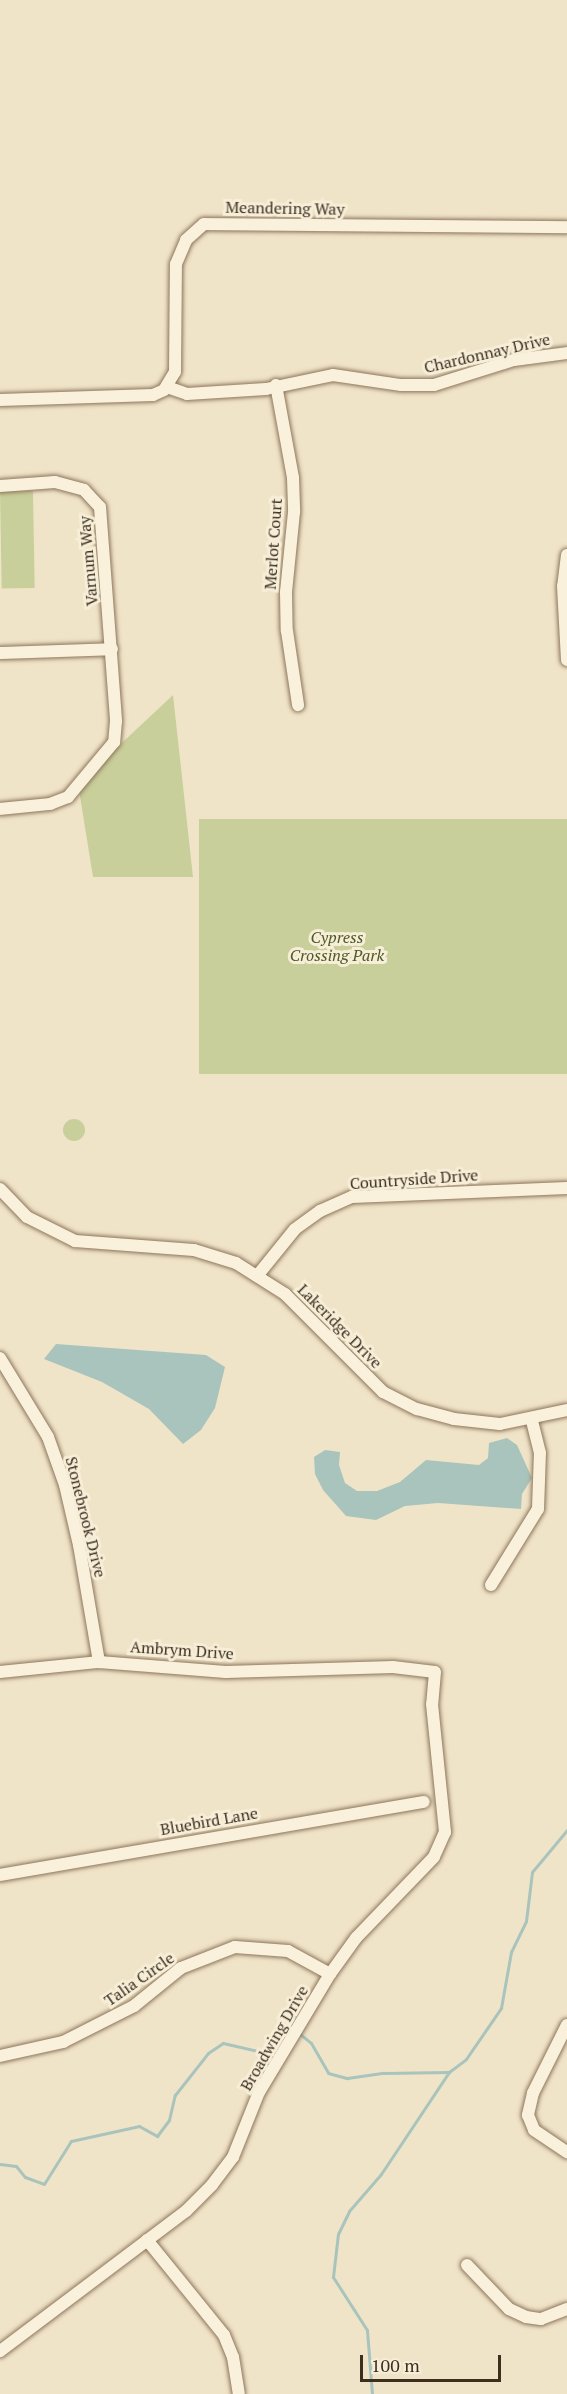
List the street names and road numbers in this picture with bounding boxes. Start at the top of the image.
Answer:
street label: Meandering Way [225,197,345,219]
street label: Chardonnay Drive [422,329,552,377]
street label: Merlot Court [260,498,286,590]
street label: Varnum Way [75,515,101,607]
street label: Countryside Drive [349,1165,479,1193]
street label: Lakeridge Drive [294,1280,386,1372]
street label: Stonebrook Drive [62,1455,110,1579]
street label: Ambrym Drive [130,1637,234,1663]
street label: Bluebird Lane [159,1803,259,1839]
street label: Talia Circle [100,1948,178,2010]
street label: Broadwing Drive [236,1982,312,2094]

